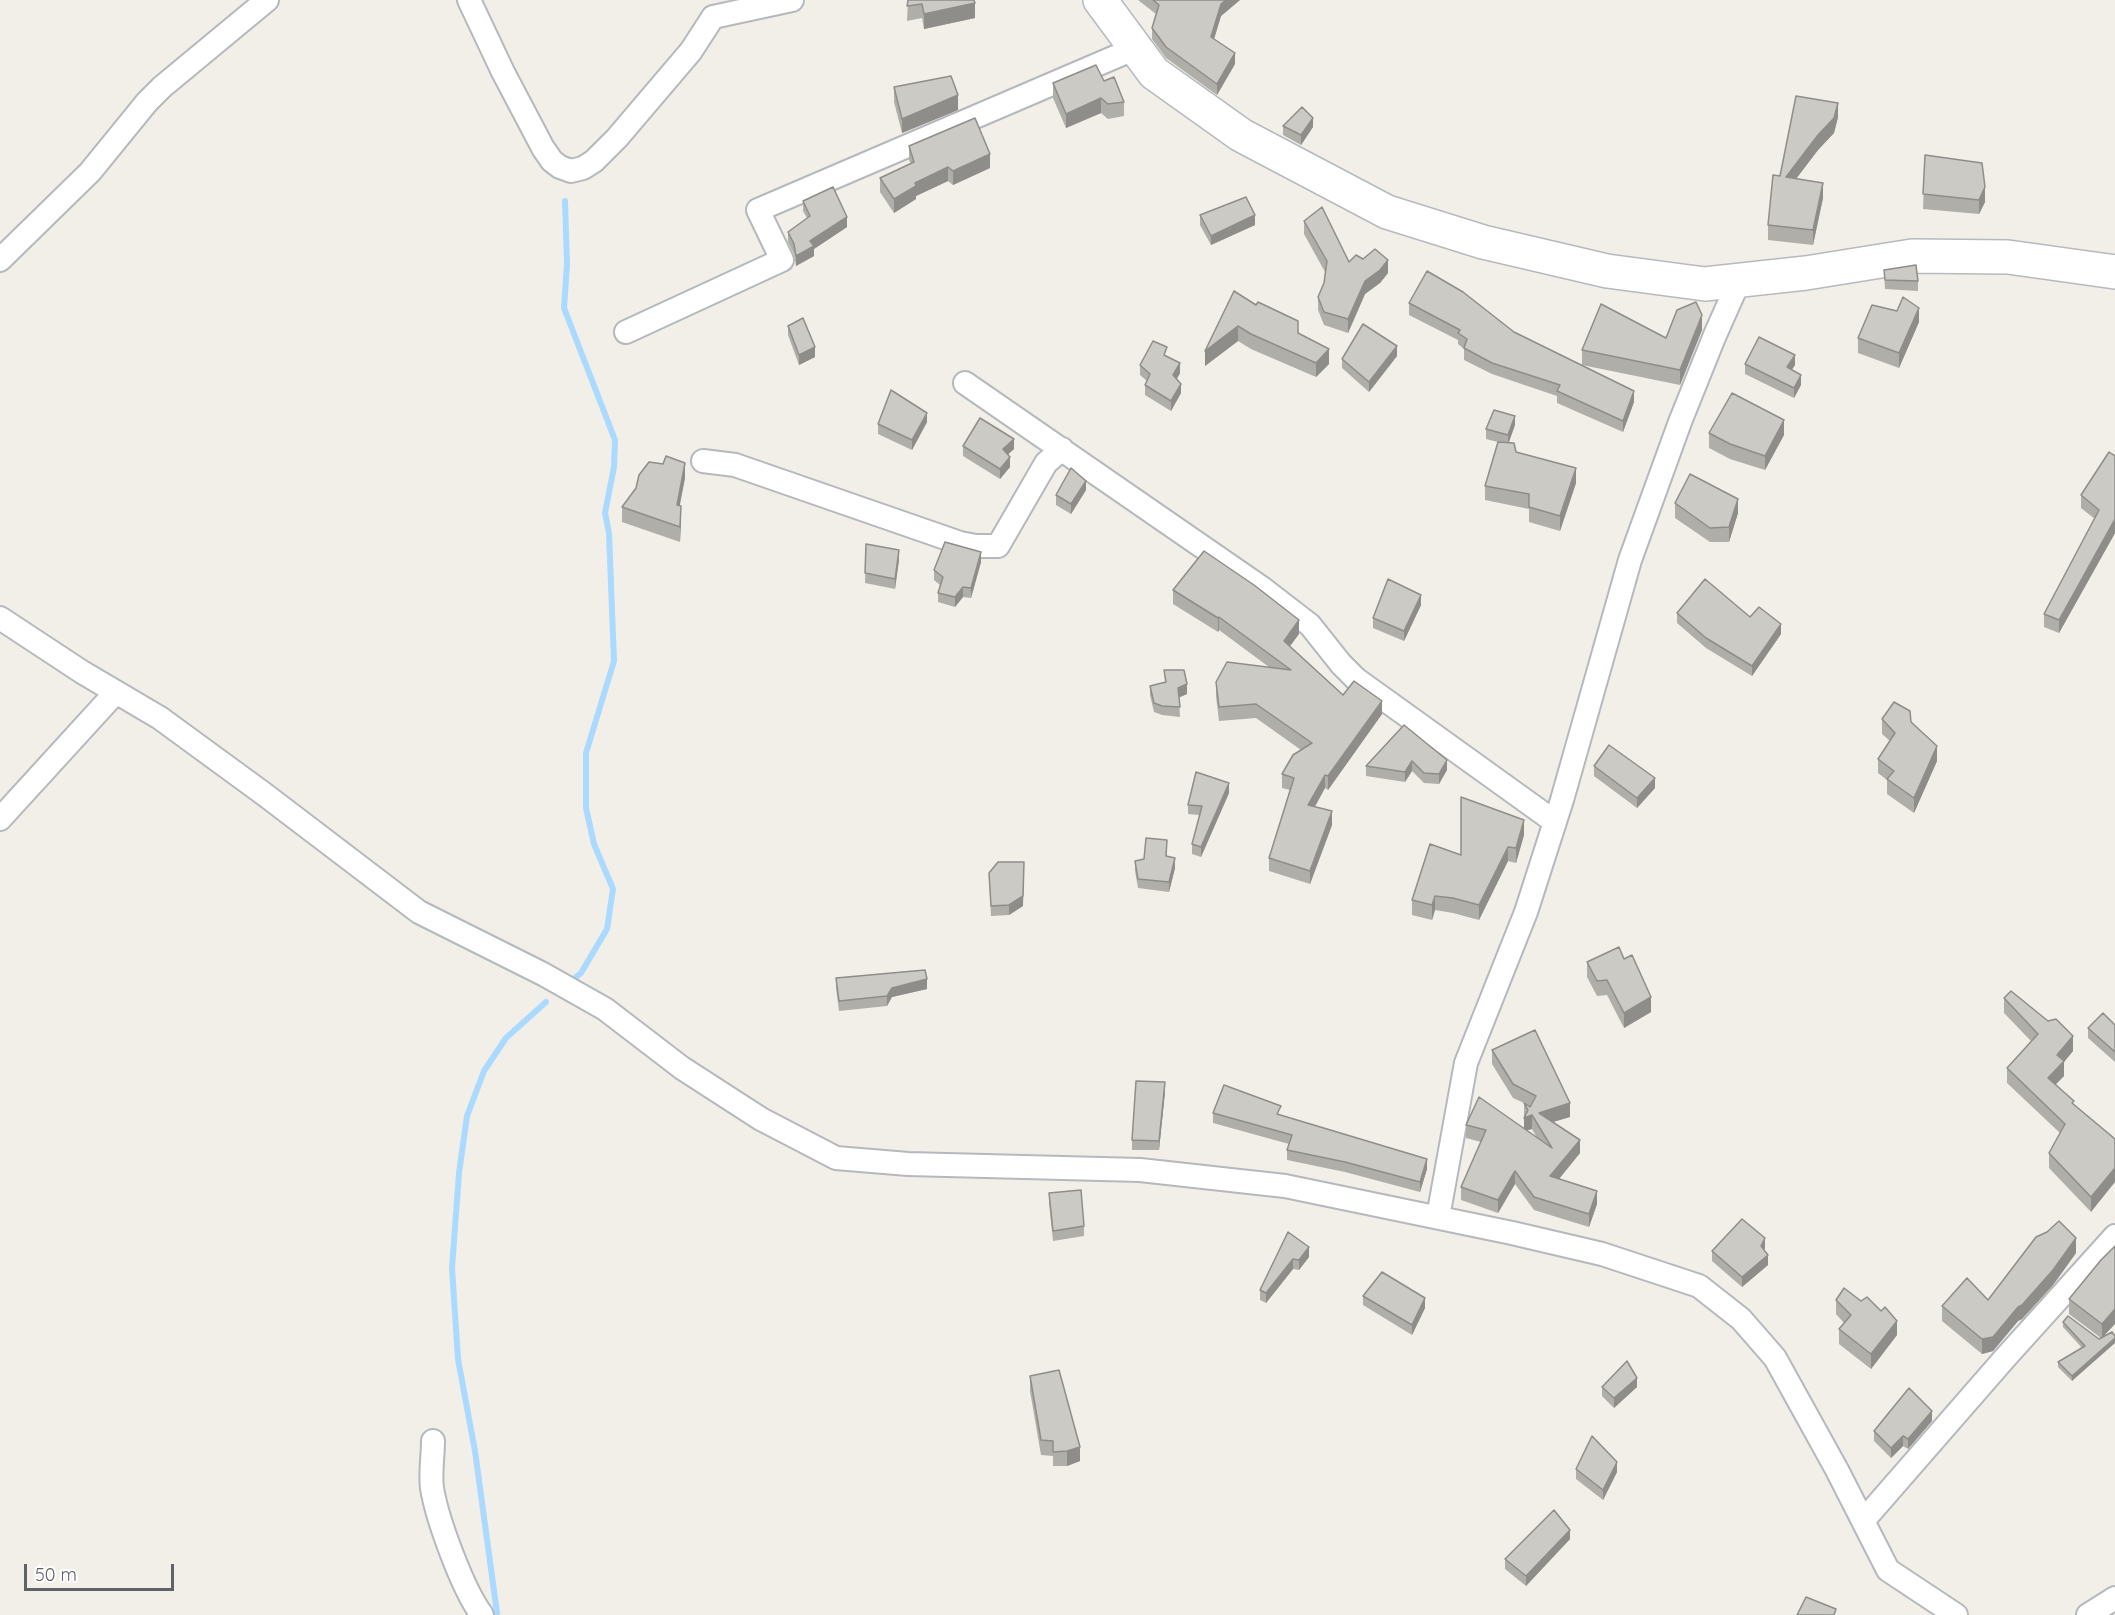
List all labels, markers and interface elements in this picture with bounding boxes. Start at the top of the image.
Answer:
scale bar [27,1552,177,1590]
text: 50 m [35,1563,77,1586]

